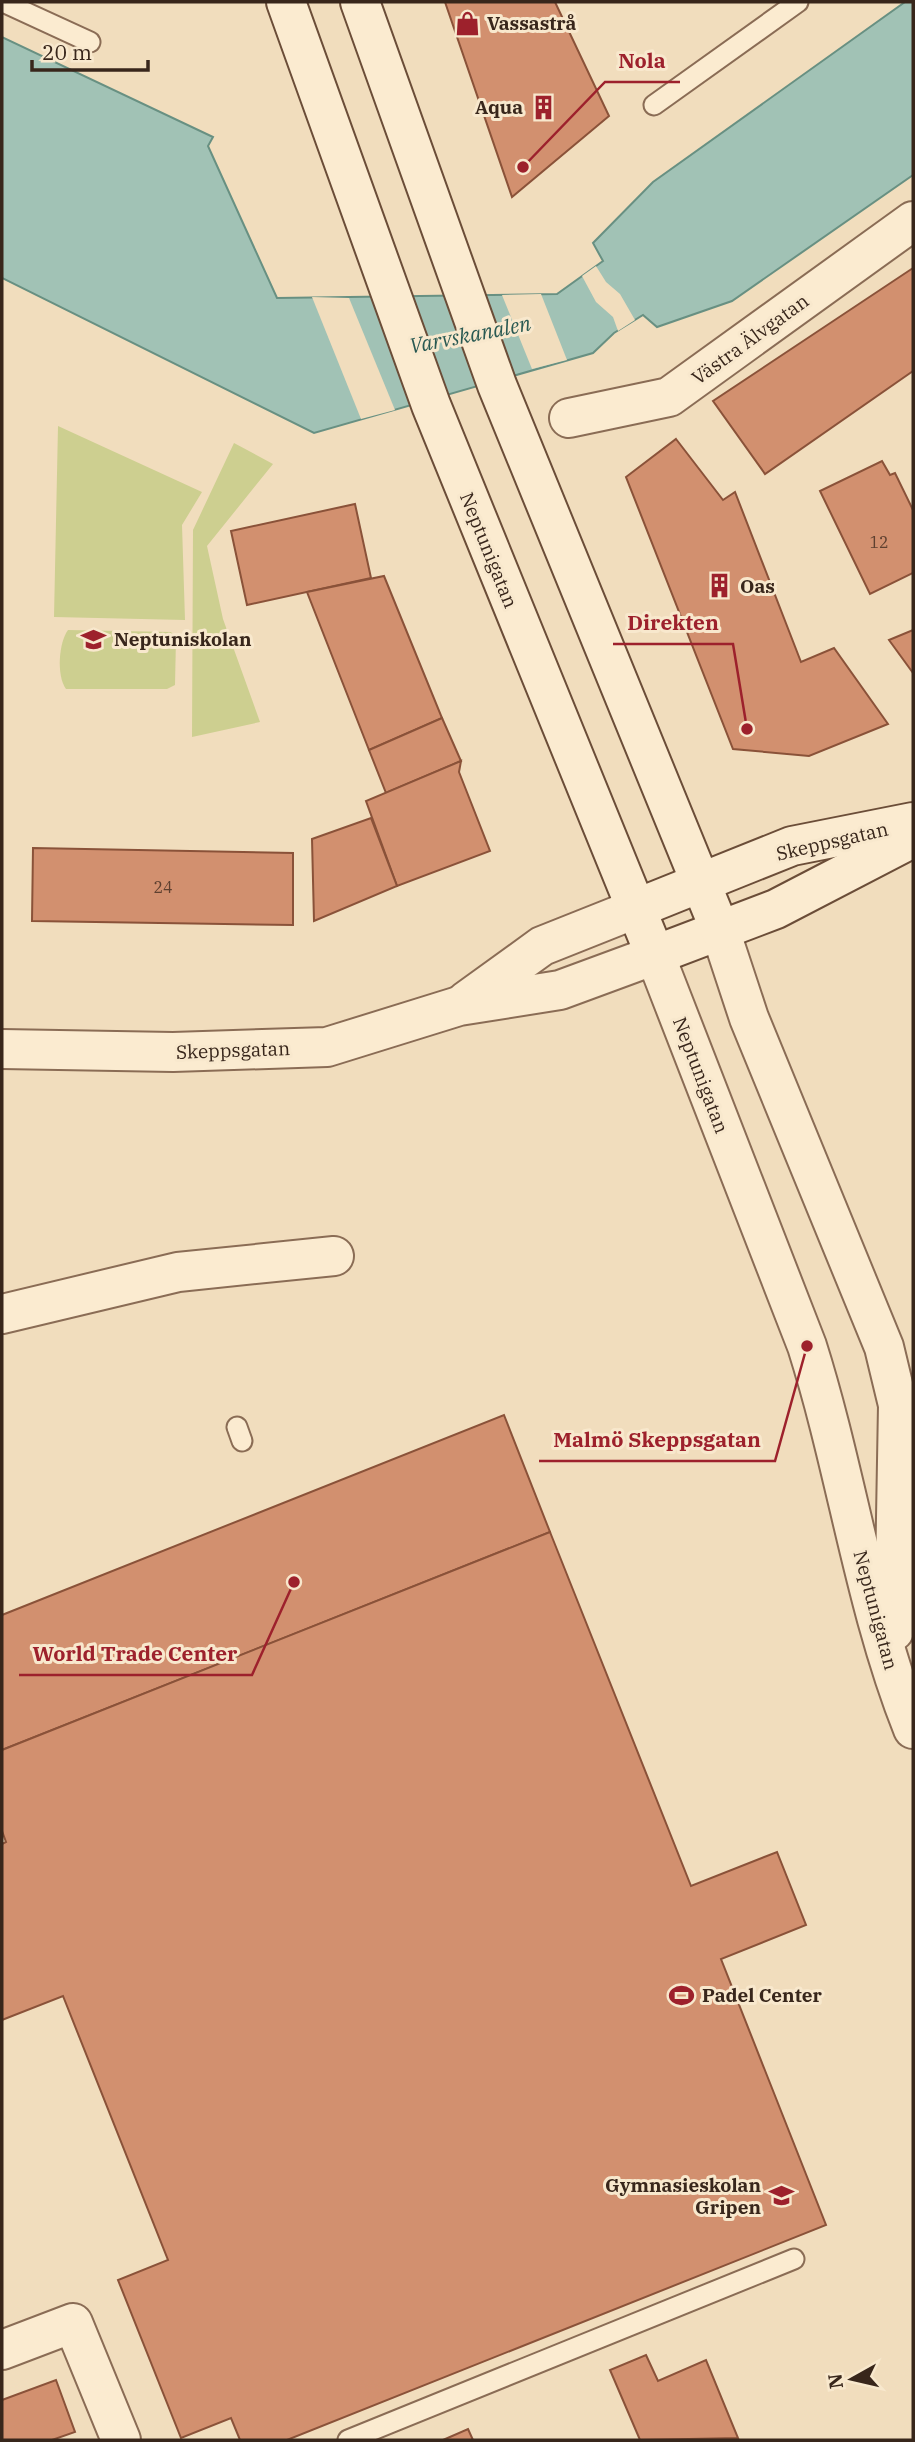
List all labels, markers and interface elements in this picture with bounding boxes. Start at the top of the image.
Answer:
shop icon: Vassastrå [453,9,481,37]
place label: Vassastrå [487,11,577,35]
scale bar [32,28,147,72]
text: 20 m [42,38,92,66]
callout: Nola [605,40,680,82]
text: Nola [618,46,666,74]
building icon: Aqua [529,93,557,121]
place label: Aqua [475,95,523,119]
street label: Västra Älvgatan [687,288,813,390]
water label: Varvskanalen [407,308,533,360]
street label: Neptunigatan [455,489,523,611]
house number: 12 [869,532,889,552]
building icon: Oas [706,572,734,600]
place label: Oas [740,574,775,598]
callout: Direkten [613,602,733,644]
text: Direkten [627,608,719,636]
school or university icon: Neptuniskolan [80,625,108,653]
place label: Neptuniskolan [114,627,252,651]
street label: Skeppsgatan [774,816,890,866]
house number: 24 [153,877,173,897]
street label: Neptunigatan [668,1013,734,1137]
street label: Skeppsgatan [175,1036,291,1064]
callout: Malmö Skeppsgatan [539,1419,775,1461]
text: Malmö Skeppsgatan [553,1425,761,1453]
street label: Neptunigatan [849,1548,903,1672]
callout: World Trade Center [19,1633,252,1675]
text: World Trade Center [33,1639,238,1667]
sports icon: Padel Center [668,1981,696,2009]
place label: Padel Center [702,1983,822,2007]
place label: Gymnasieskolan Gripen [605,2173,761,2219]
school or university icon: Gymnasieskolan Gripen [767,2182,795,2210]
north arrow [817,2344,887,2414]
text: N [822,2372,848,2390]

